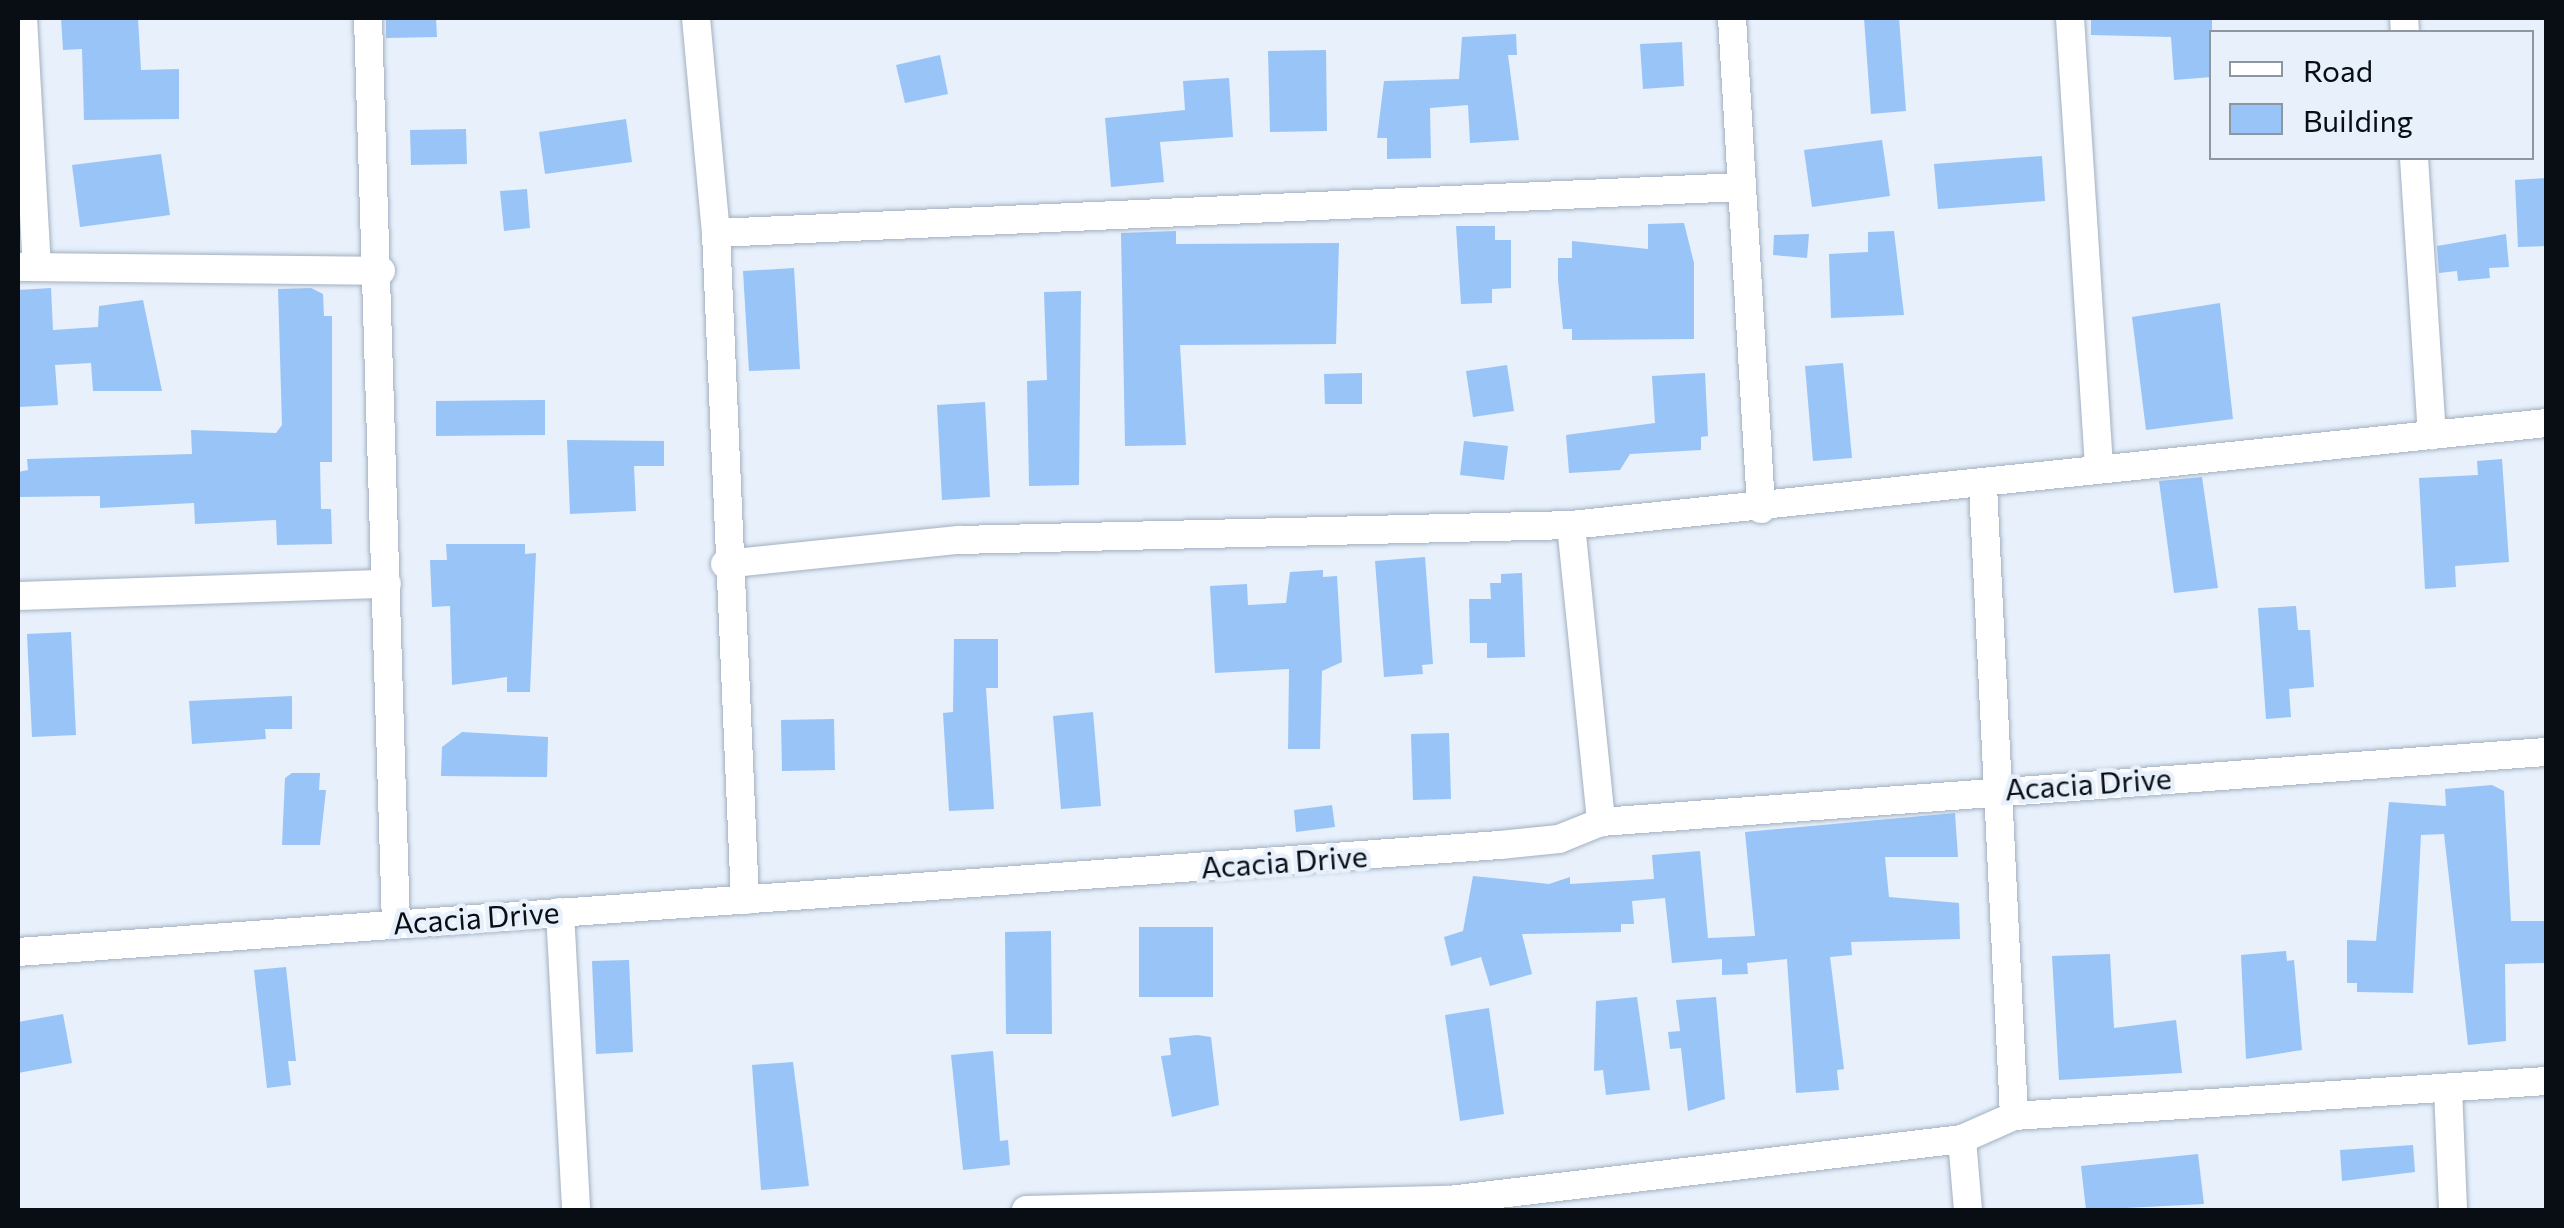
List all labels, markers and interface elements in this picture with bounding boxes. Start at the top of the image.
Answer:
legend [2209,30,2534,160]
text: Road [2303,51,2373,88]
text: Building [2303,101,2413,138]
street label: Acacia Drive [2003,759,2173,807]
street label: Acacia Drive [1199,837,1369,885]
street label: Acacia Drive [391,893,561,941]

